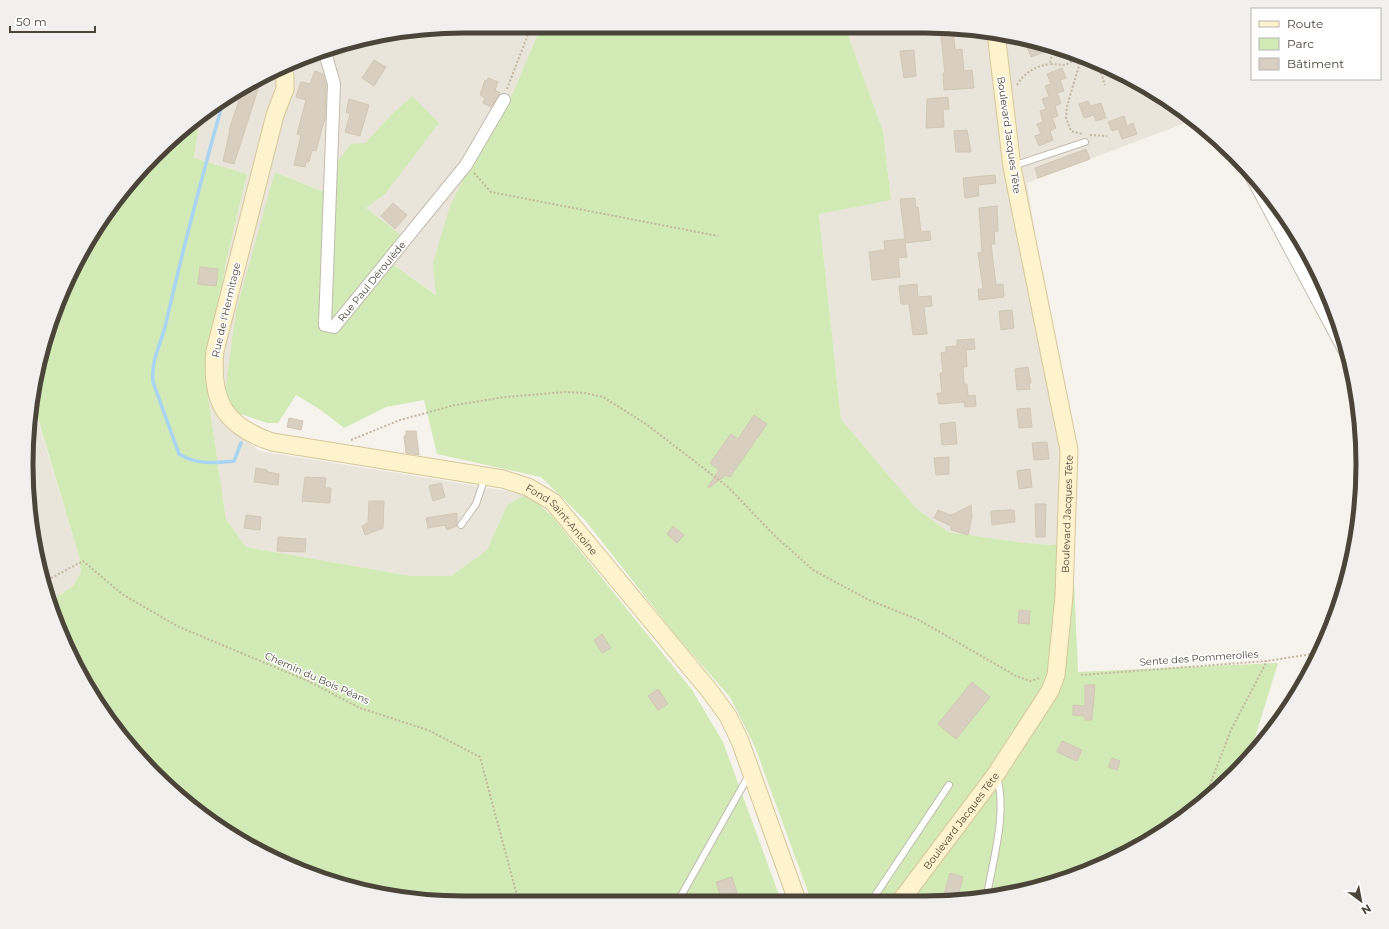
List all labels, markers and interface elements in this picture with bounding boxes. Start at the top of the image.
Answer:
scale bar [10,8,95,34]
legend [1251,8,1381,80]
text: 50 m [16,14,47,29]
text: Route [1287,16,1323,31]
text: Parc [1287,36,1314,51]
text: Bâtiment [1287,56,1344,71]
street label: Boulevard Jacques Tête [994,76,1024,194]
street label: Rue Paul Déroulède [335,238,408,324]
street label: Rue de l'Hermitage [209,261,243,359]
street label: Boulevard Jacques Tête [1058,455,1075,573]
street label: Fond Saint-Antoine [523,481,601,558]
street label: Sente des Pommerolles [1139,647,1259,669]
street label: Chemin du Bois Péans [263,649,371,707]
street label: Boulevard Jacques Tête [920,769,1002,872]
north arrow [1341,881,1381,921]
text: N [1359,901,1374,918]

